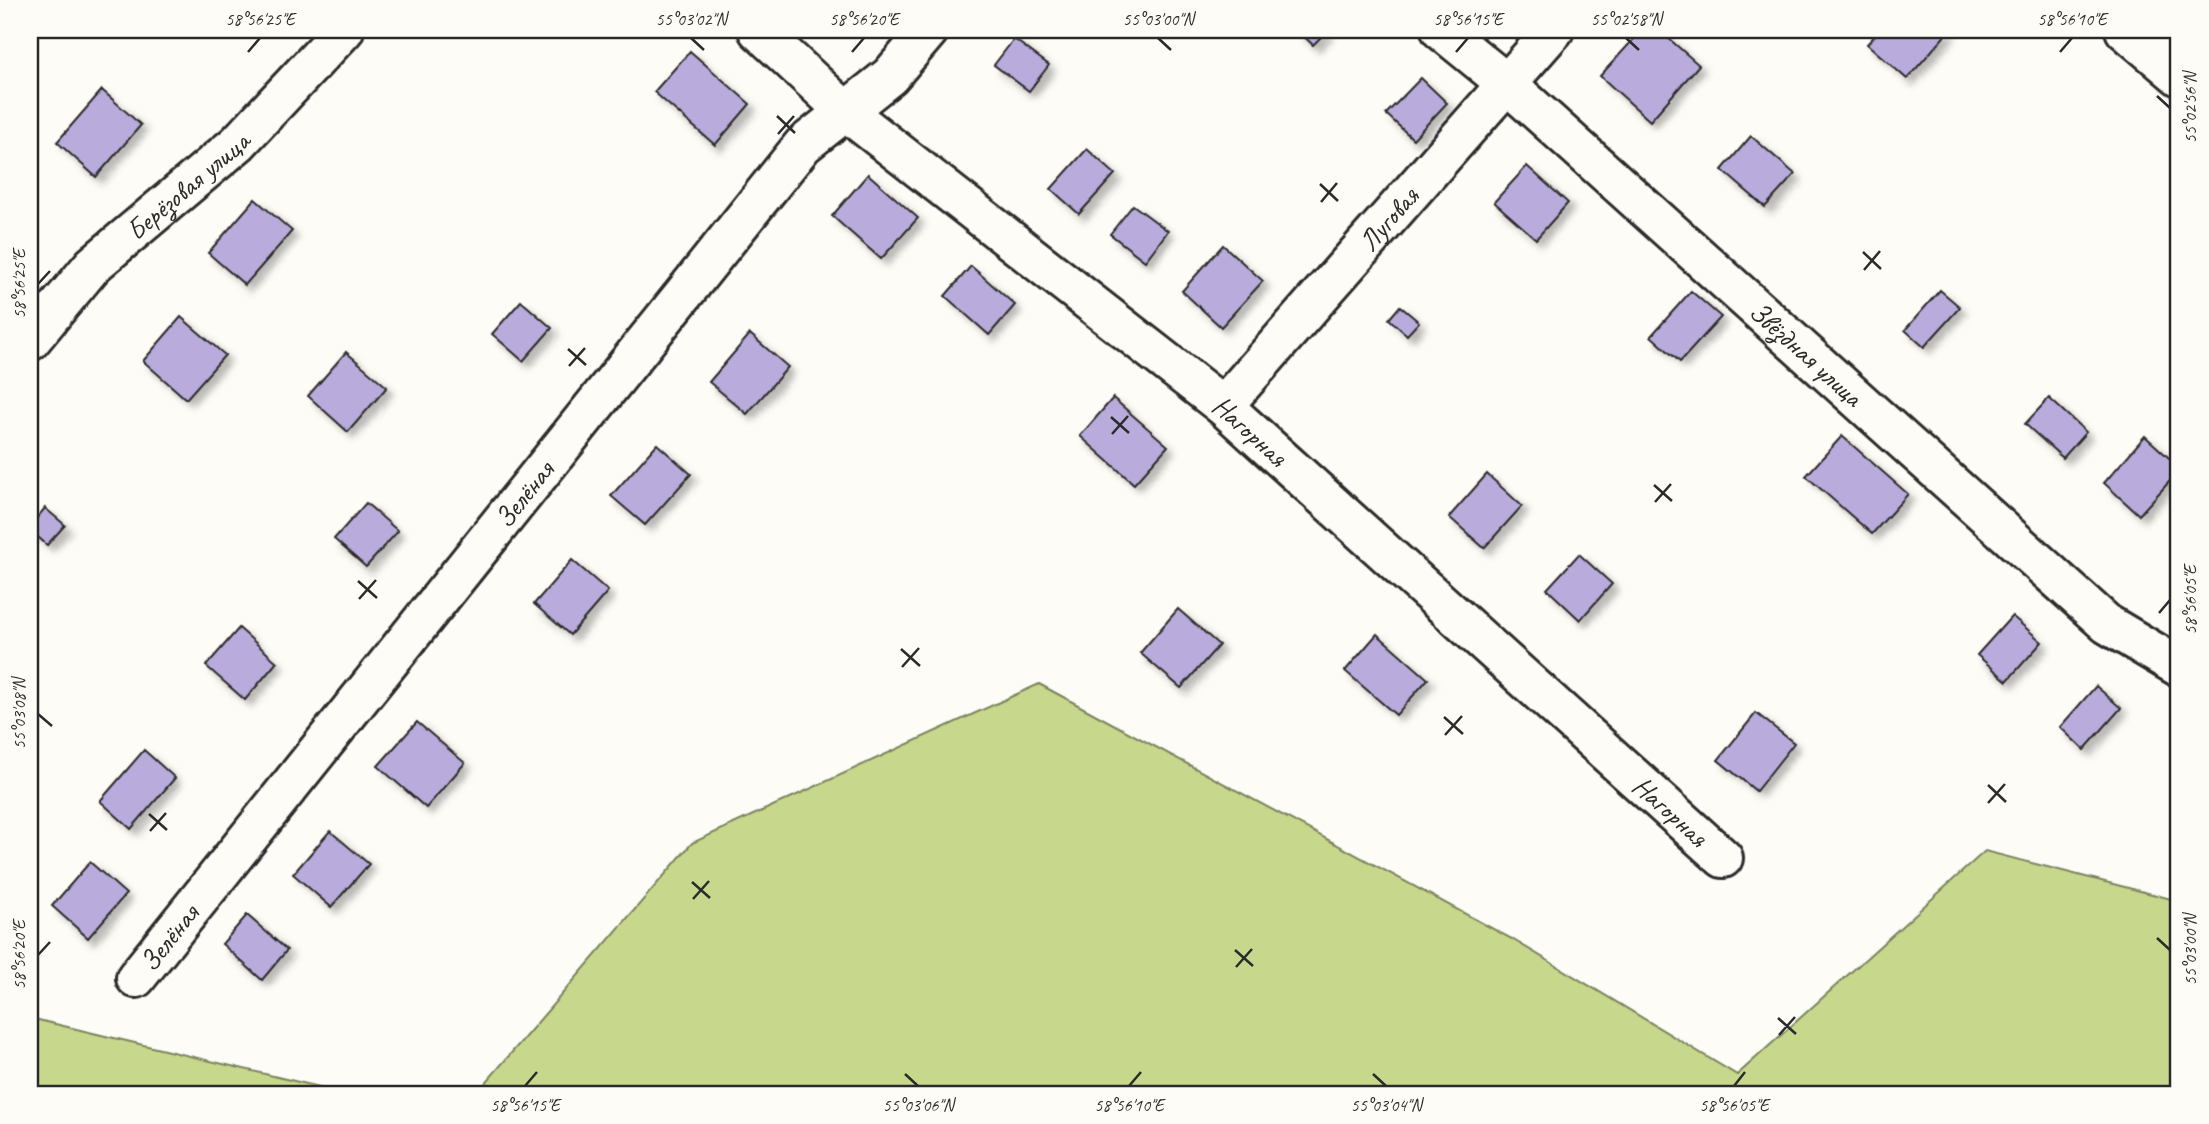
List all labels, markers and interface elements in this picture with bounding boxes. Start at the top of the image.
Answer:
text: 58°56'25"E [225,8,297,30]
text: 55°03'02"N [656,8,730,30]
text: 58°56'20"E [829,8,901,30]
text: 55°03'00"N [1123,8,1197,30]
text: 58°56'15"E [1433,8,1505,30]
text: 55°02'58"N [1591,8,1665,30]
text: 58°56'10"E [2037,8,2109,30]
text: 55°02'56"N [2179,69,2201,143]
street label: Берёзовая улица [119,123,259,248]
street label: Луговая [1351,179,1427,258]
text: 58°56'25"E [8,247,30,319]
street label: Звёздная улица [1742,294,1871,415]
street label: Нагорная [1205,388,1295,475]
street label: Зелёная [487,452,563,535]
text: 58°56'05"E [2179,563,2201,635]
text: 55°03'08"N [8,675,30,749]
street label: Нагорная [1625,768,1716,855]
street label: Зелёная [132,895,208,978]
text: 55°03'00"N [2179,911,2201,985]
text: 58°56'20"E [8,918,30,990]
text: 58°56'15"E [490,1094,562,1116]
text: 55°03'06"N [883,1094,957,1116]
text: 58°56'10"E [1094,1094,1166,1116]
text: 55°03'04"N [1351,1094,1425,1116]
text: 58°56'05"E [1699,1094,1771,1116]

